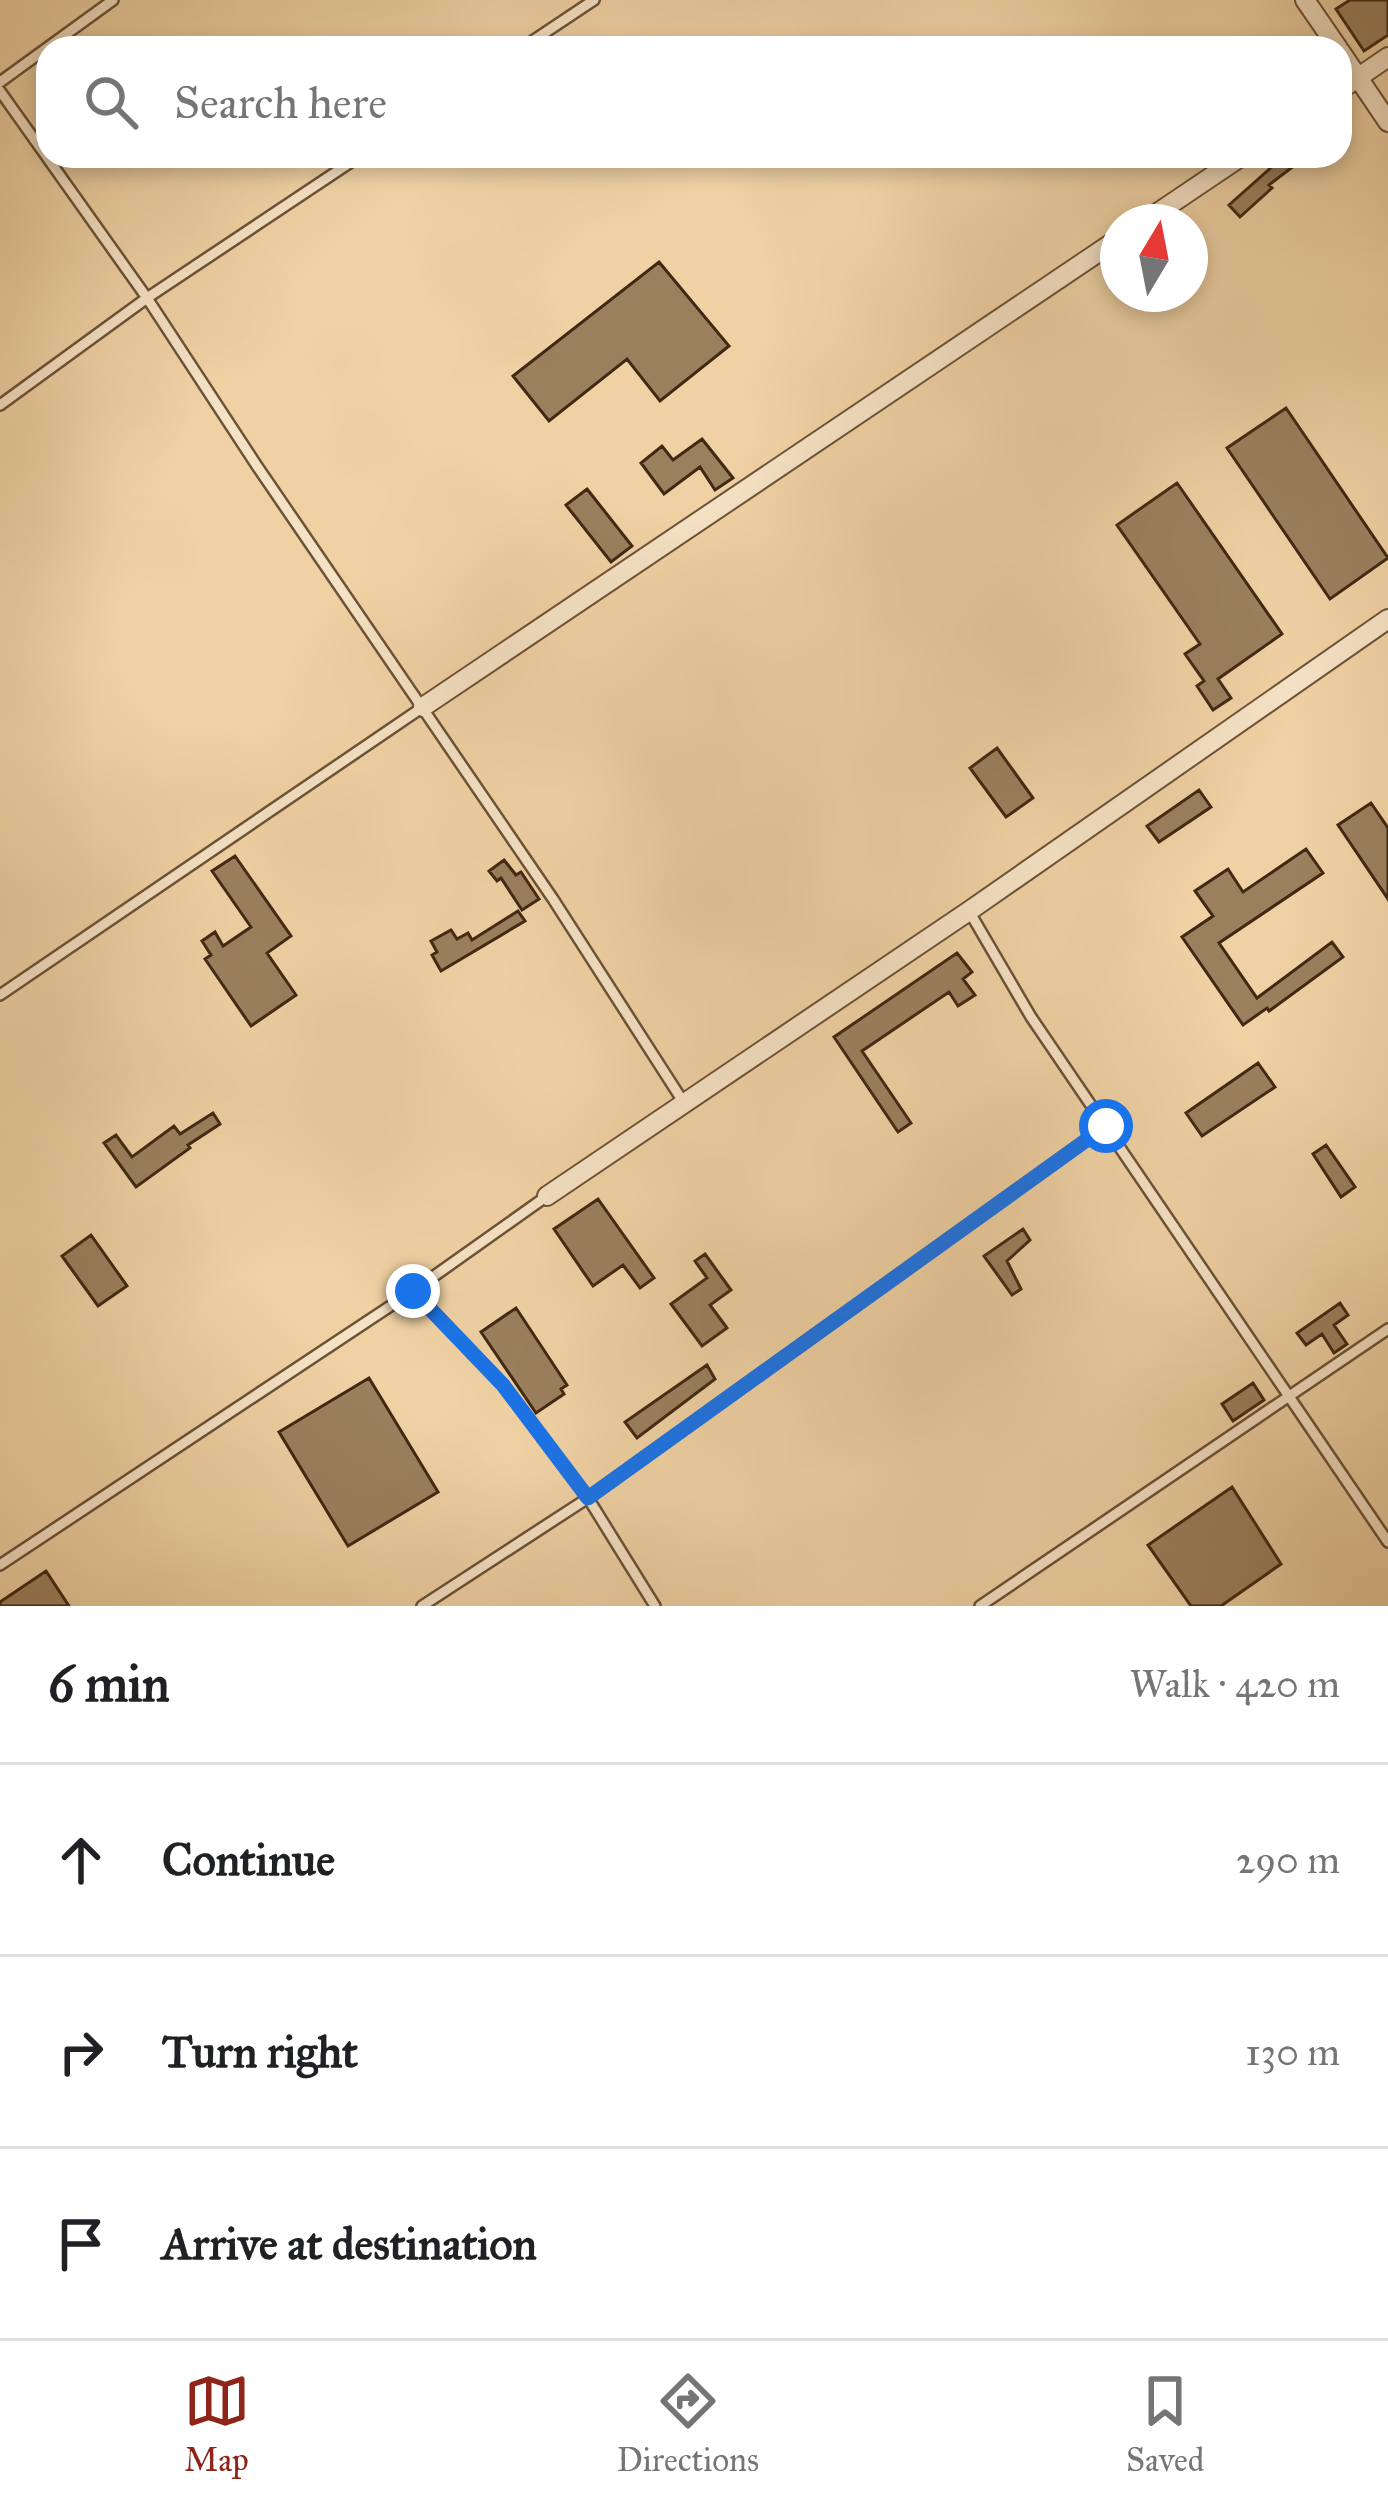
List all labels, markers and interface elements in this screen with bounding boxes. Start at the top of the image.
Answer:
search box [36,36,1352,168]
icon: search [78,69,144,135]
text: Search here [174,75,387,130]
north arrow [1100,204,1208,312]
route start [1079,1099,1133,1153]
route end [386,1264,440,1318]
text: 6 min [48,1653,170,1715]
text: Walk · 420 m [1130,1660,1340,1708]
icon: ahead [48,1827,114,1893]
text: Continue [162,1832,335,1887]
text: 290 m [1236,1836,1340,1884]
icon: right [48,2019,114,2085]
text: Turn right [162,2024,358,2079]
text: 130 m [1245,2028,1340,2076]
icon: arrive [48,2211,114,2277]
text: Arrive at destination [162,2216,537,2271]
tab: Map [184,2368,250,2480]
tab: Directions [617,2368,759,2480]
tab: Saved [1126,2368,1204,2480]

